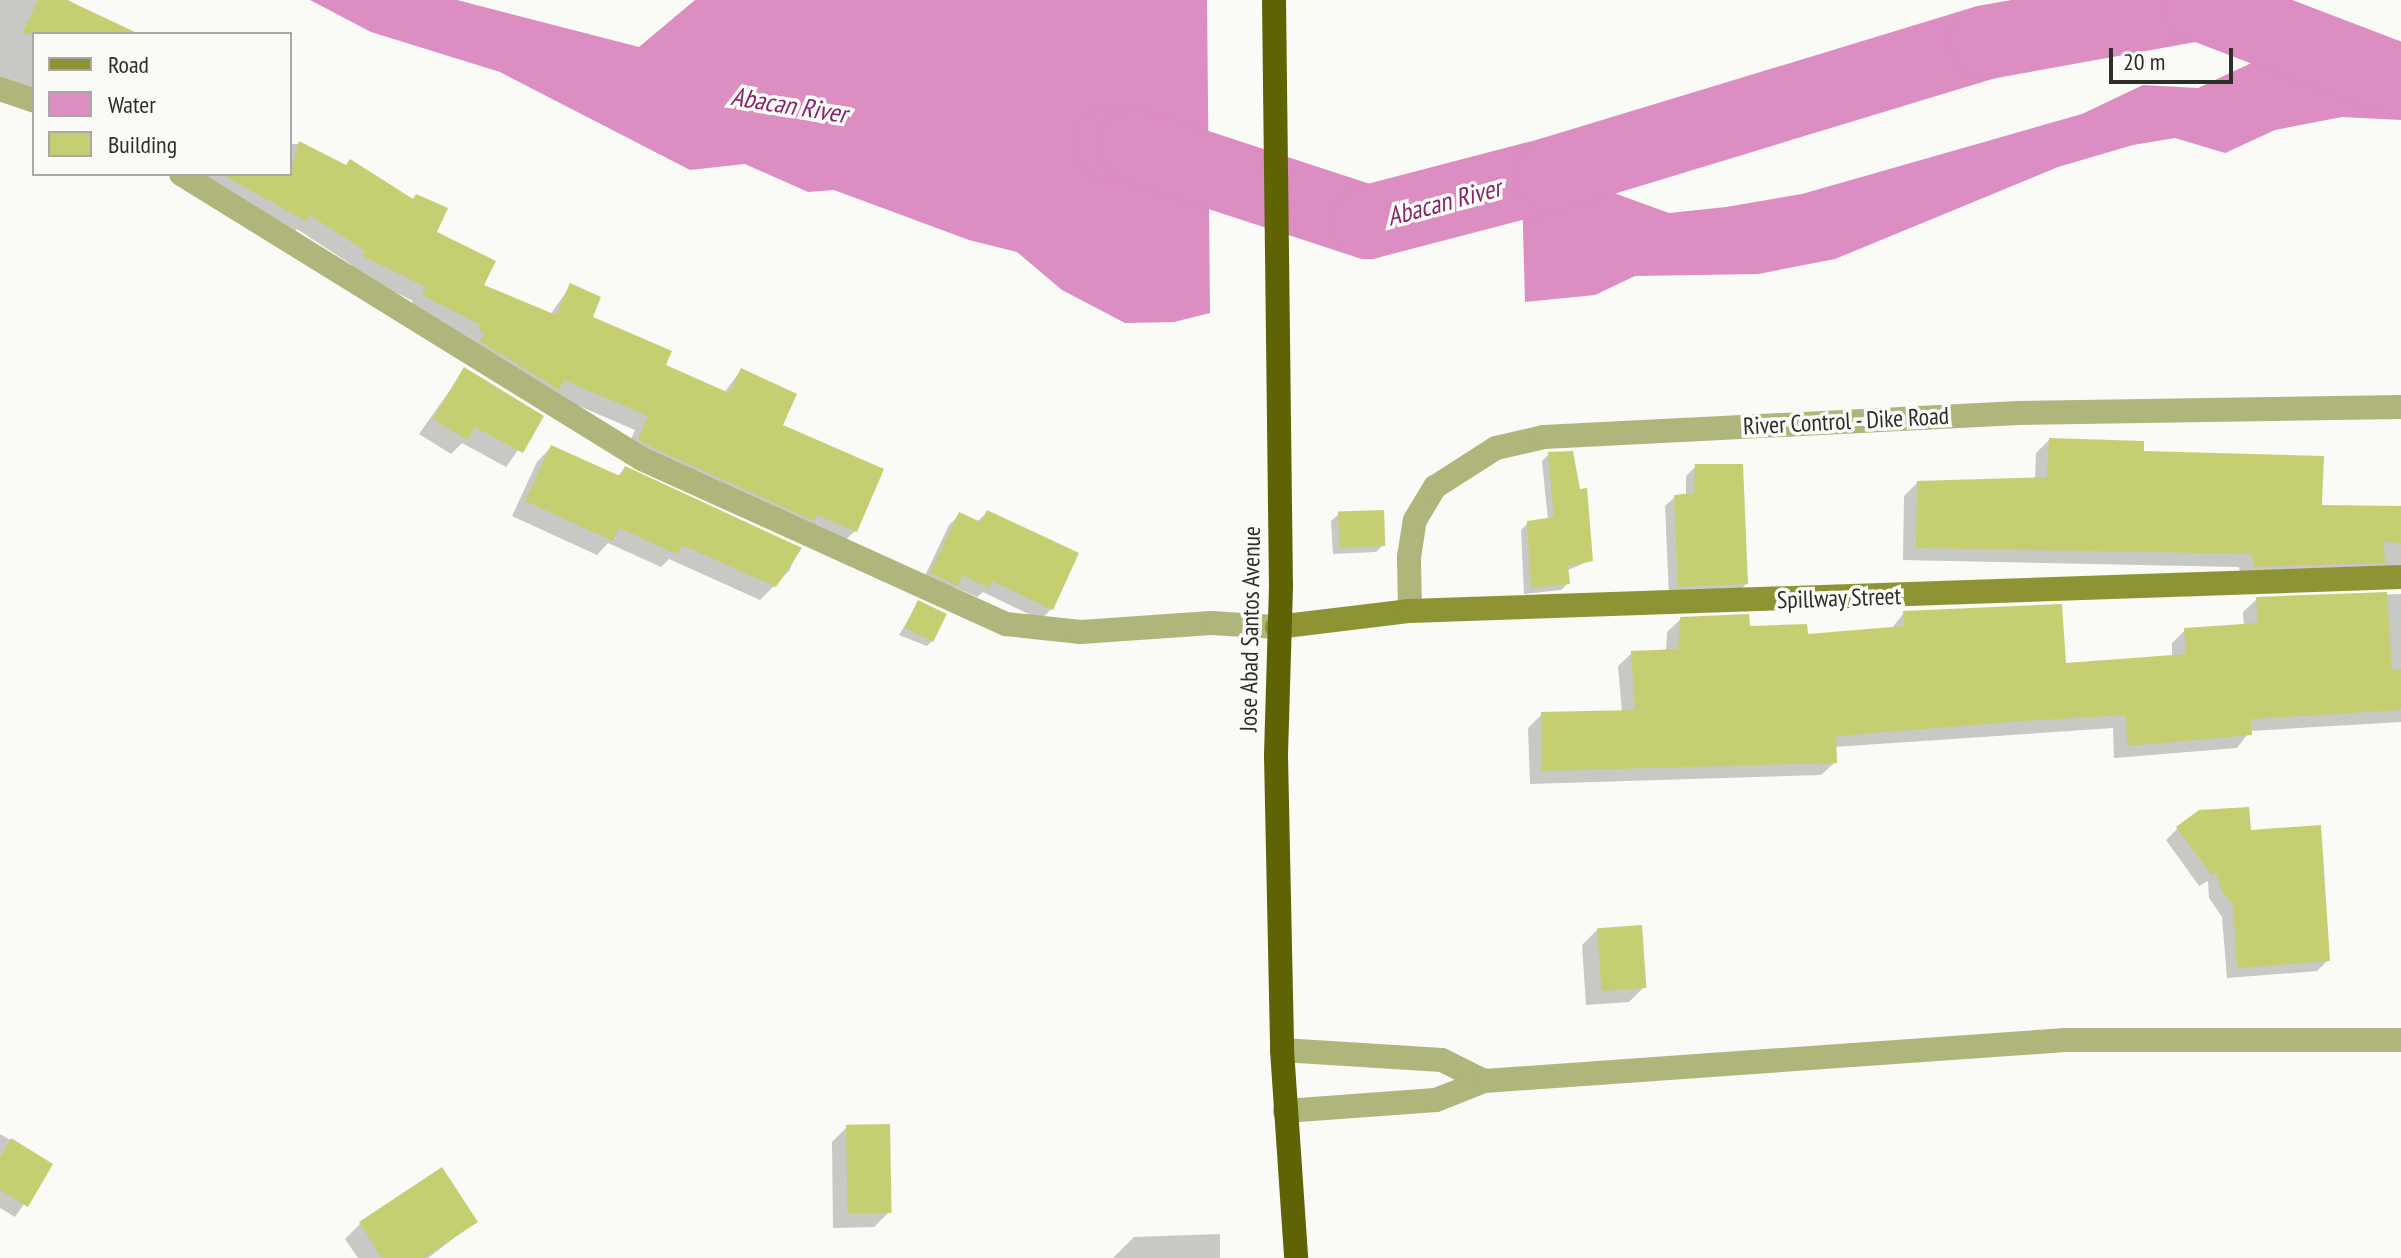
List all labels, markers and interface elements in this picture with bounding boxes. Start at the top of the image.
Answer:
legend [32,32,292,176]
scale bar [2113,32,2237,82]
text: 20 m [2123,46,2165,77]
text: Road [108,49,149,80]
water label: Abacan River [729,80,849,130]
text: Water [108,89,156,120]
text: Building [108,129,177,160]
water label: Abacan River [1384,172,1504,232]
street label: River Control - Dike Road [1741,401,1951,441]
street label: Jose Abad Santos Avenue [1234,525,1266,733]
street label: Spillway Street [1776,581,1902,615]

